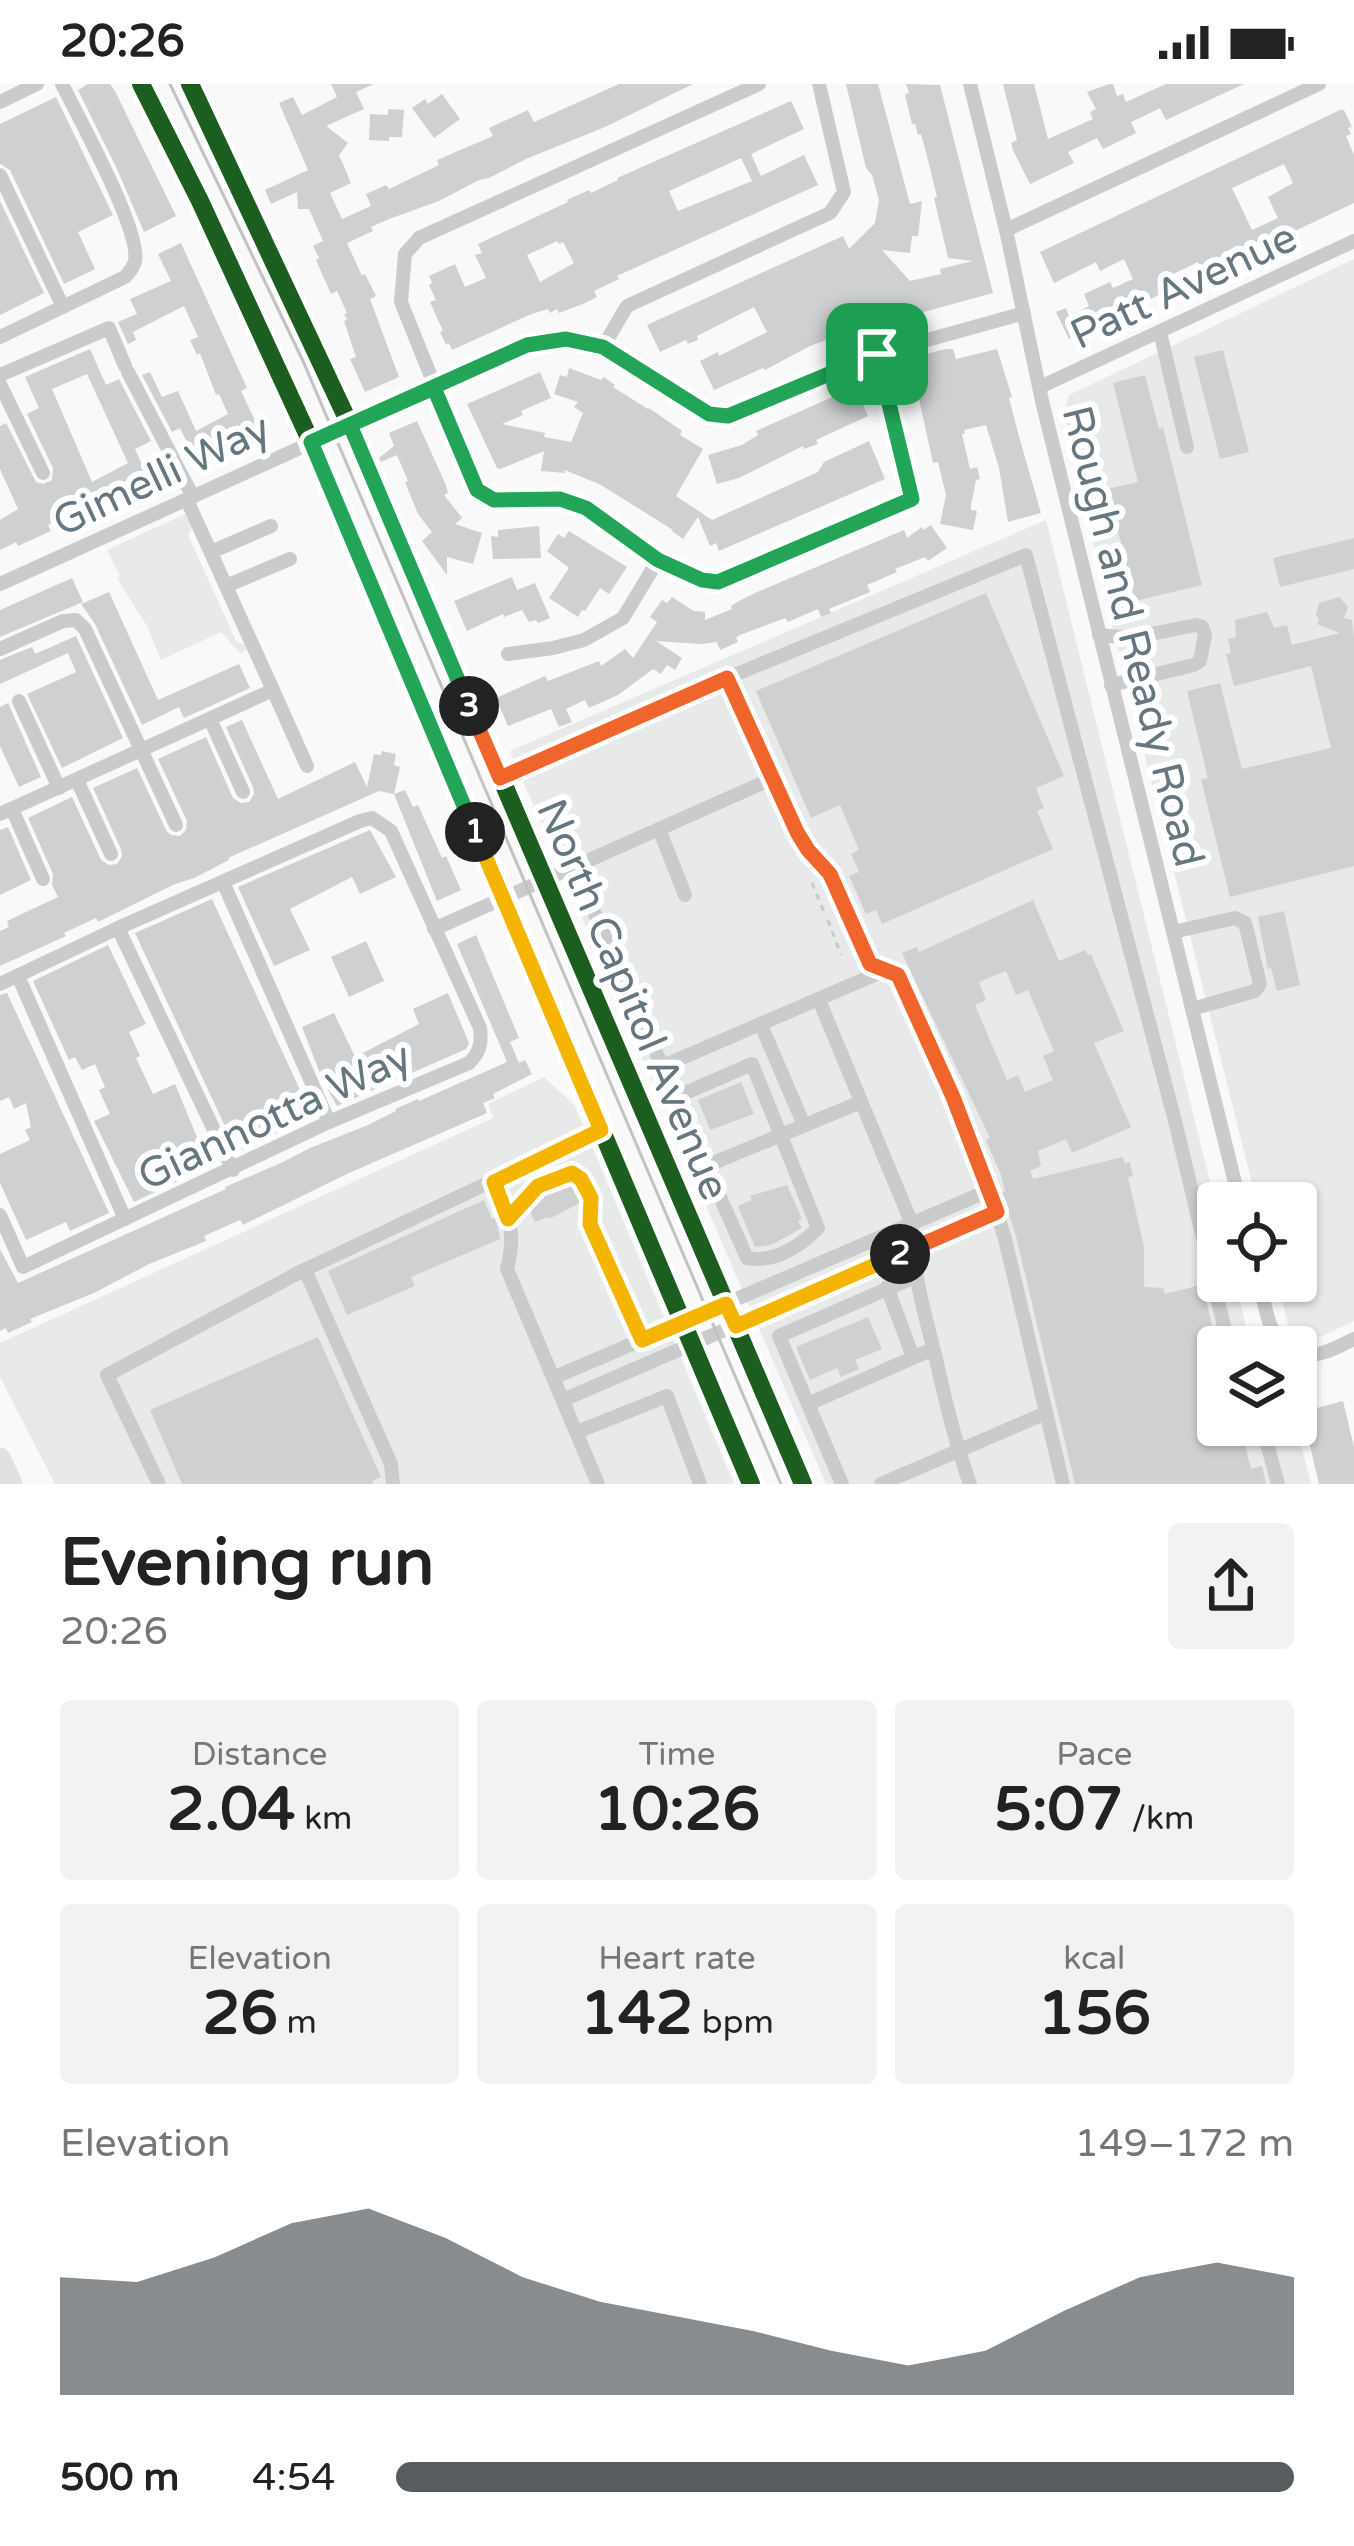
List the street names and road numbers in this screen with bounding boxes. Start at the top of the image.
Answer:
street label: Patt Avenue [1062,212,1305,361]
street label: Rough and Ready Road [1051,401,1215,872]
street label: Gimelli Way [45,403,278,548]
street label: North Capitol Avenue [525,792,740,1207]
street label: Giannotta Way [130,1031,419,1202]

